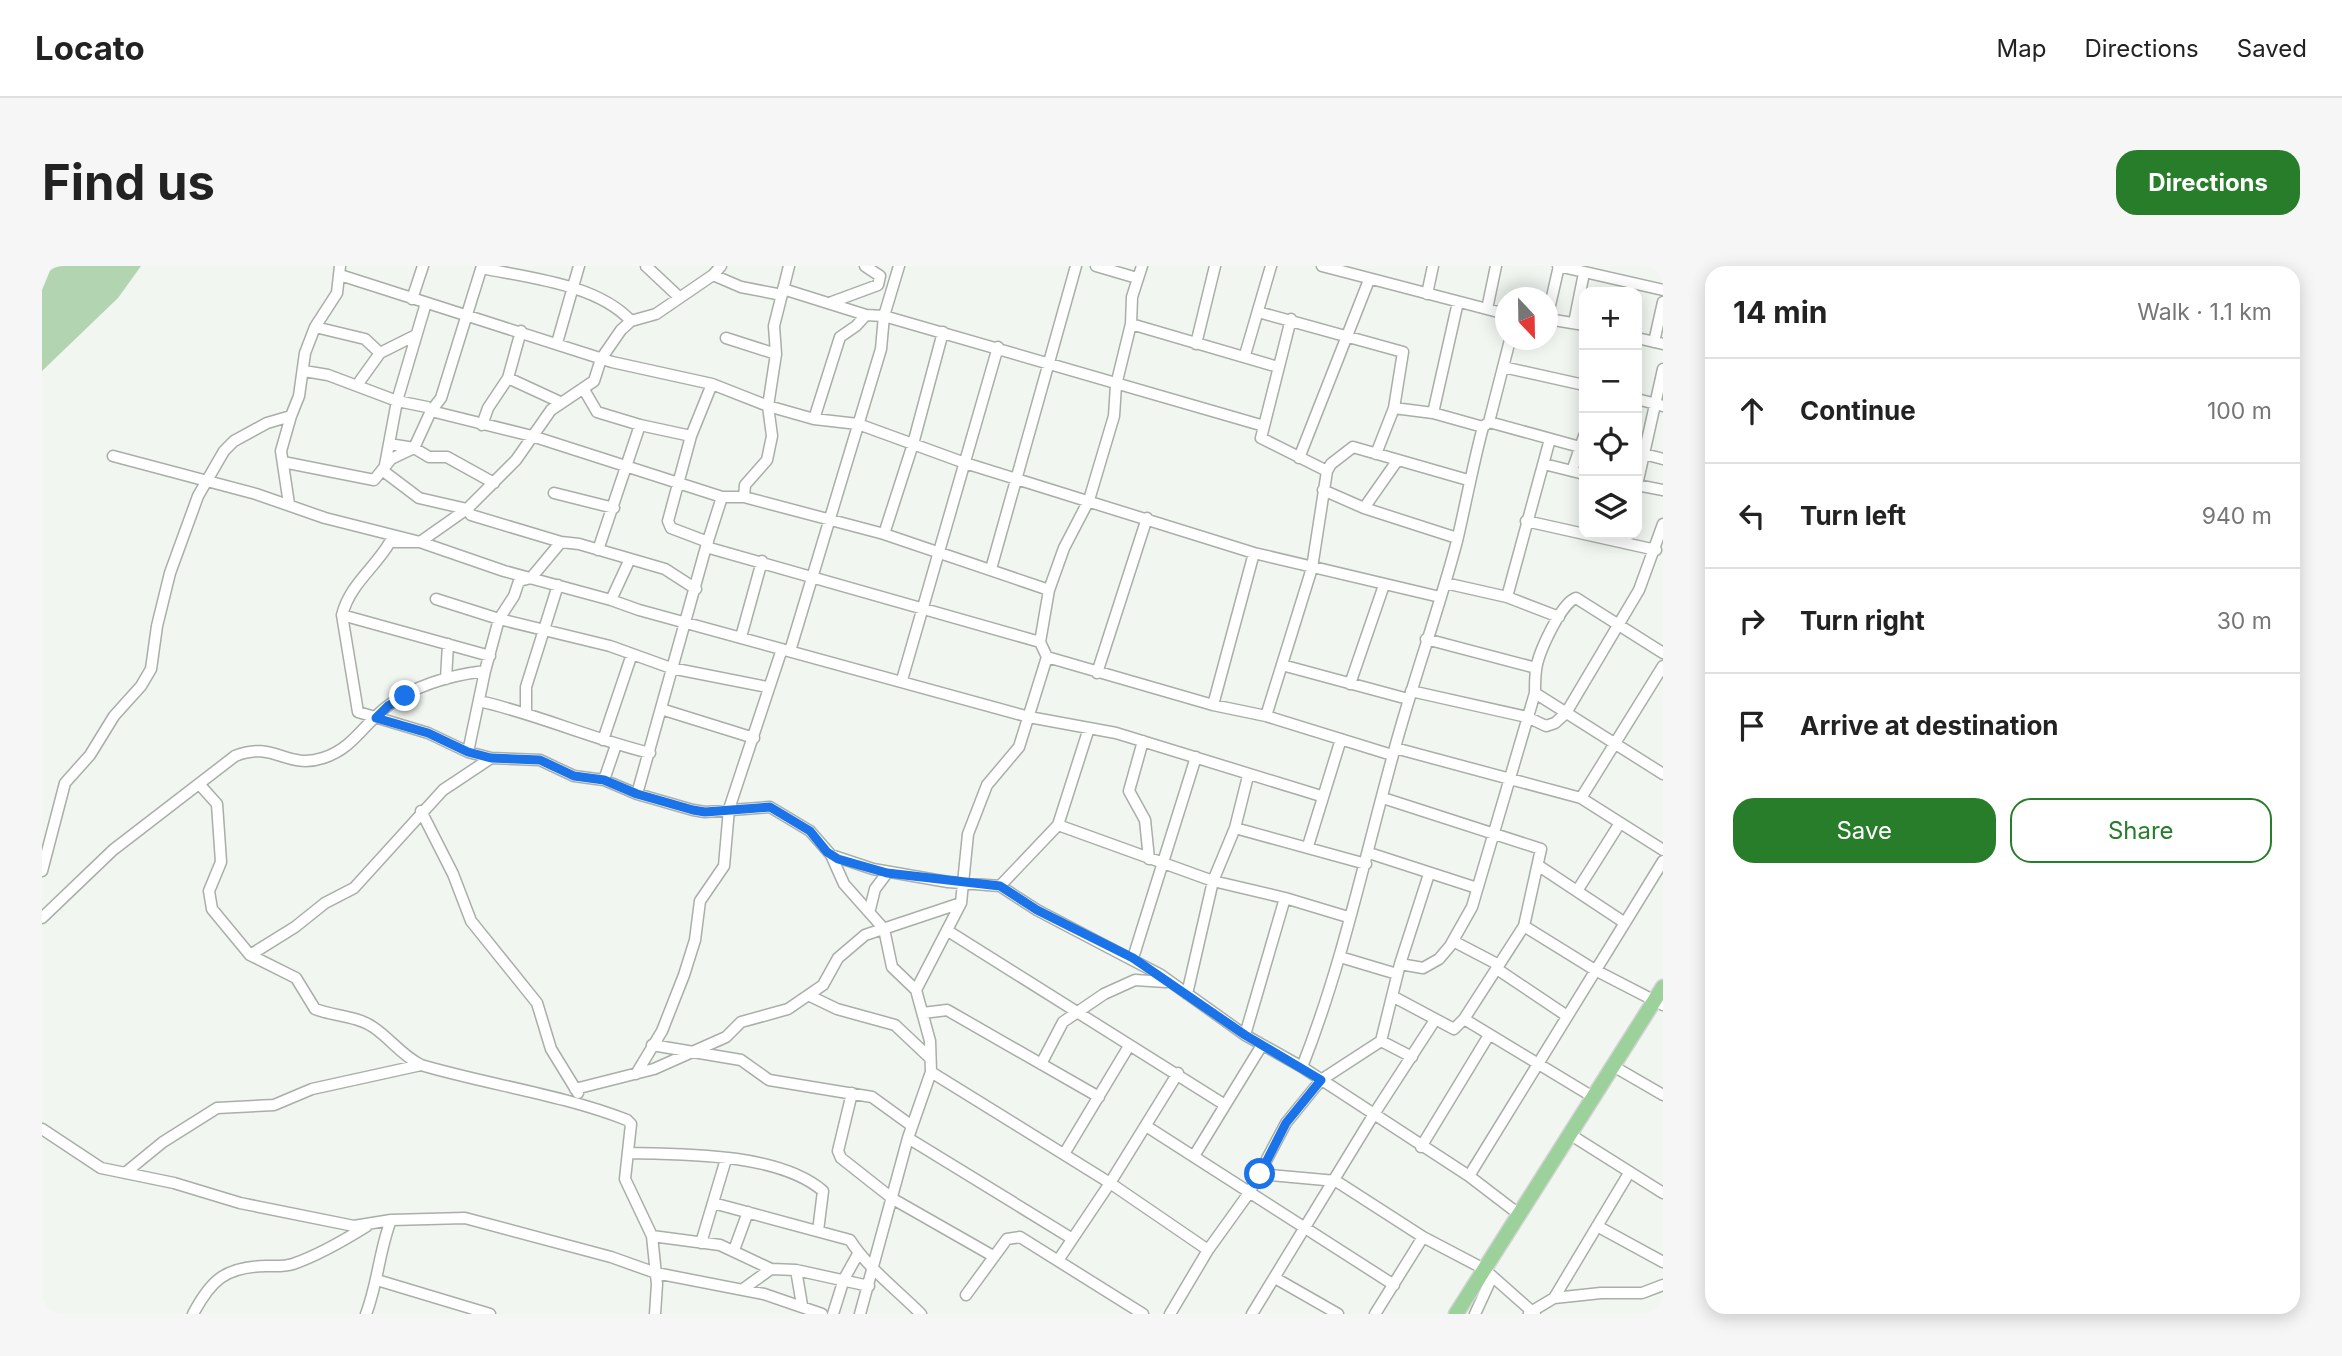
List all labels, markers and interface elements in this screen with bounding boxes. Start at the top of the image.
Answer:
text: Locato [35,28,145,68]
text: Map [1997,34,2046,63]
text: Directions [2084,34,2199,63]
text: Saved [2237,34,2307,63]
button: Directions [2116,150,2300,215]
text: Find us [42,153,215,212]
north arrow [1495,287,1558,350]
map controls [1579,287,1642,539]
button: + [1579,287,1642,350]
text: 14 min [1733,294,1828,330]
text: Walk · 1.1 km [2137,298,2272,326]
button: − [1579,350,1642,413]
icon: ahead [1733,392,1771,430]
text: Continue [1800,395,1916,426]
text: 100 m [2207,397,2272,425]
button: locate [1579,413,1642,476]
button: layers [1579,476,1642,539]
icon: left [1733,497,1771,535]
text: Turn left [1800,500,1906,531]
text: 940 m [2202,502,2272,530]
icon: right [1733,602,1771,640]
text: Turn right [1800,605,1925,636]
text: 30 m [2217,607,2272,635]
route end [389,680,420,711]
icon: arrive [1733,707,1771,745]
text: Arrive at destination [1800,710,2059,741]
button: Save [1733,798,1996,863]
button: Share [2010,798,2272,863]
route start [1244,1158,1275,1189]

